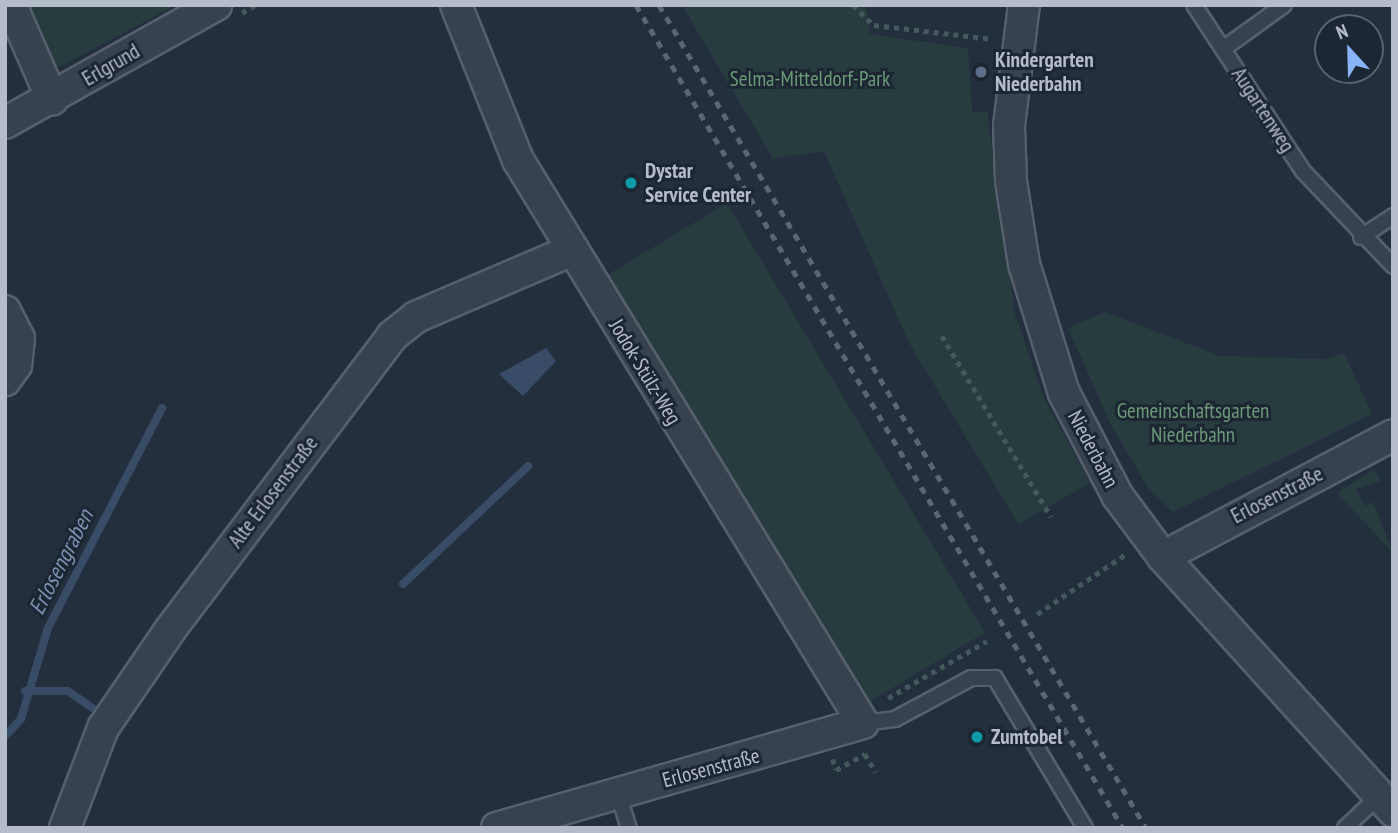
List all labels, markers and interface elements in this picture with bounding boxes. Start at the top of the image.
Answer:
north arrow [1314,14,1384,84]
text: N [1333,18,1351,44]
street label: Erlgrund [78,39,144,91]
place label: Kindergarten Niederbahn [995,47,1094,97]
street label: Augartenweg [1226,63,1300,157]
marker: Kindergarten Niederbahn [973,64,989,80]
park label: Selma-Mitteldorf-Park [730,66,890,92]
place label: Dystar Service Center [645,158,751,208]
marker: Dystar Service Center [623,175,639,191]
street label: Jodok-Stülz-Weg [604,315,686,429]
park label: Gemeinschaftsgarten Niederbahn [1117,398,1269,448]
street label: Niederbahn [1062,406,1124,492]
street label: Alte Erlosenstraße [223,431,323,553]
street label: Erlosenstraße [1227,461,1327,529]
water label: Erlosengraben [23,505,99,619]
place label: Zumtobel [991,724,1062,750]
marker: Zumtobel [969,729,985,745]
street label: Erlosenstraße [660,743,762,793]

